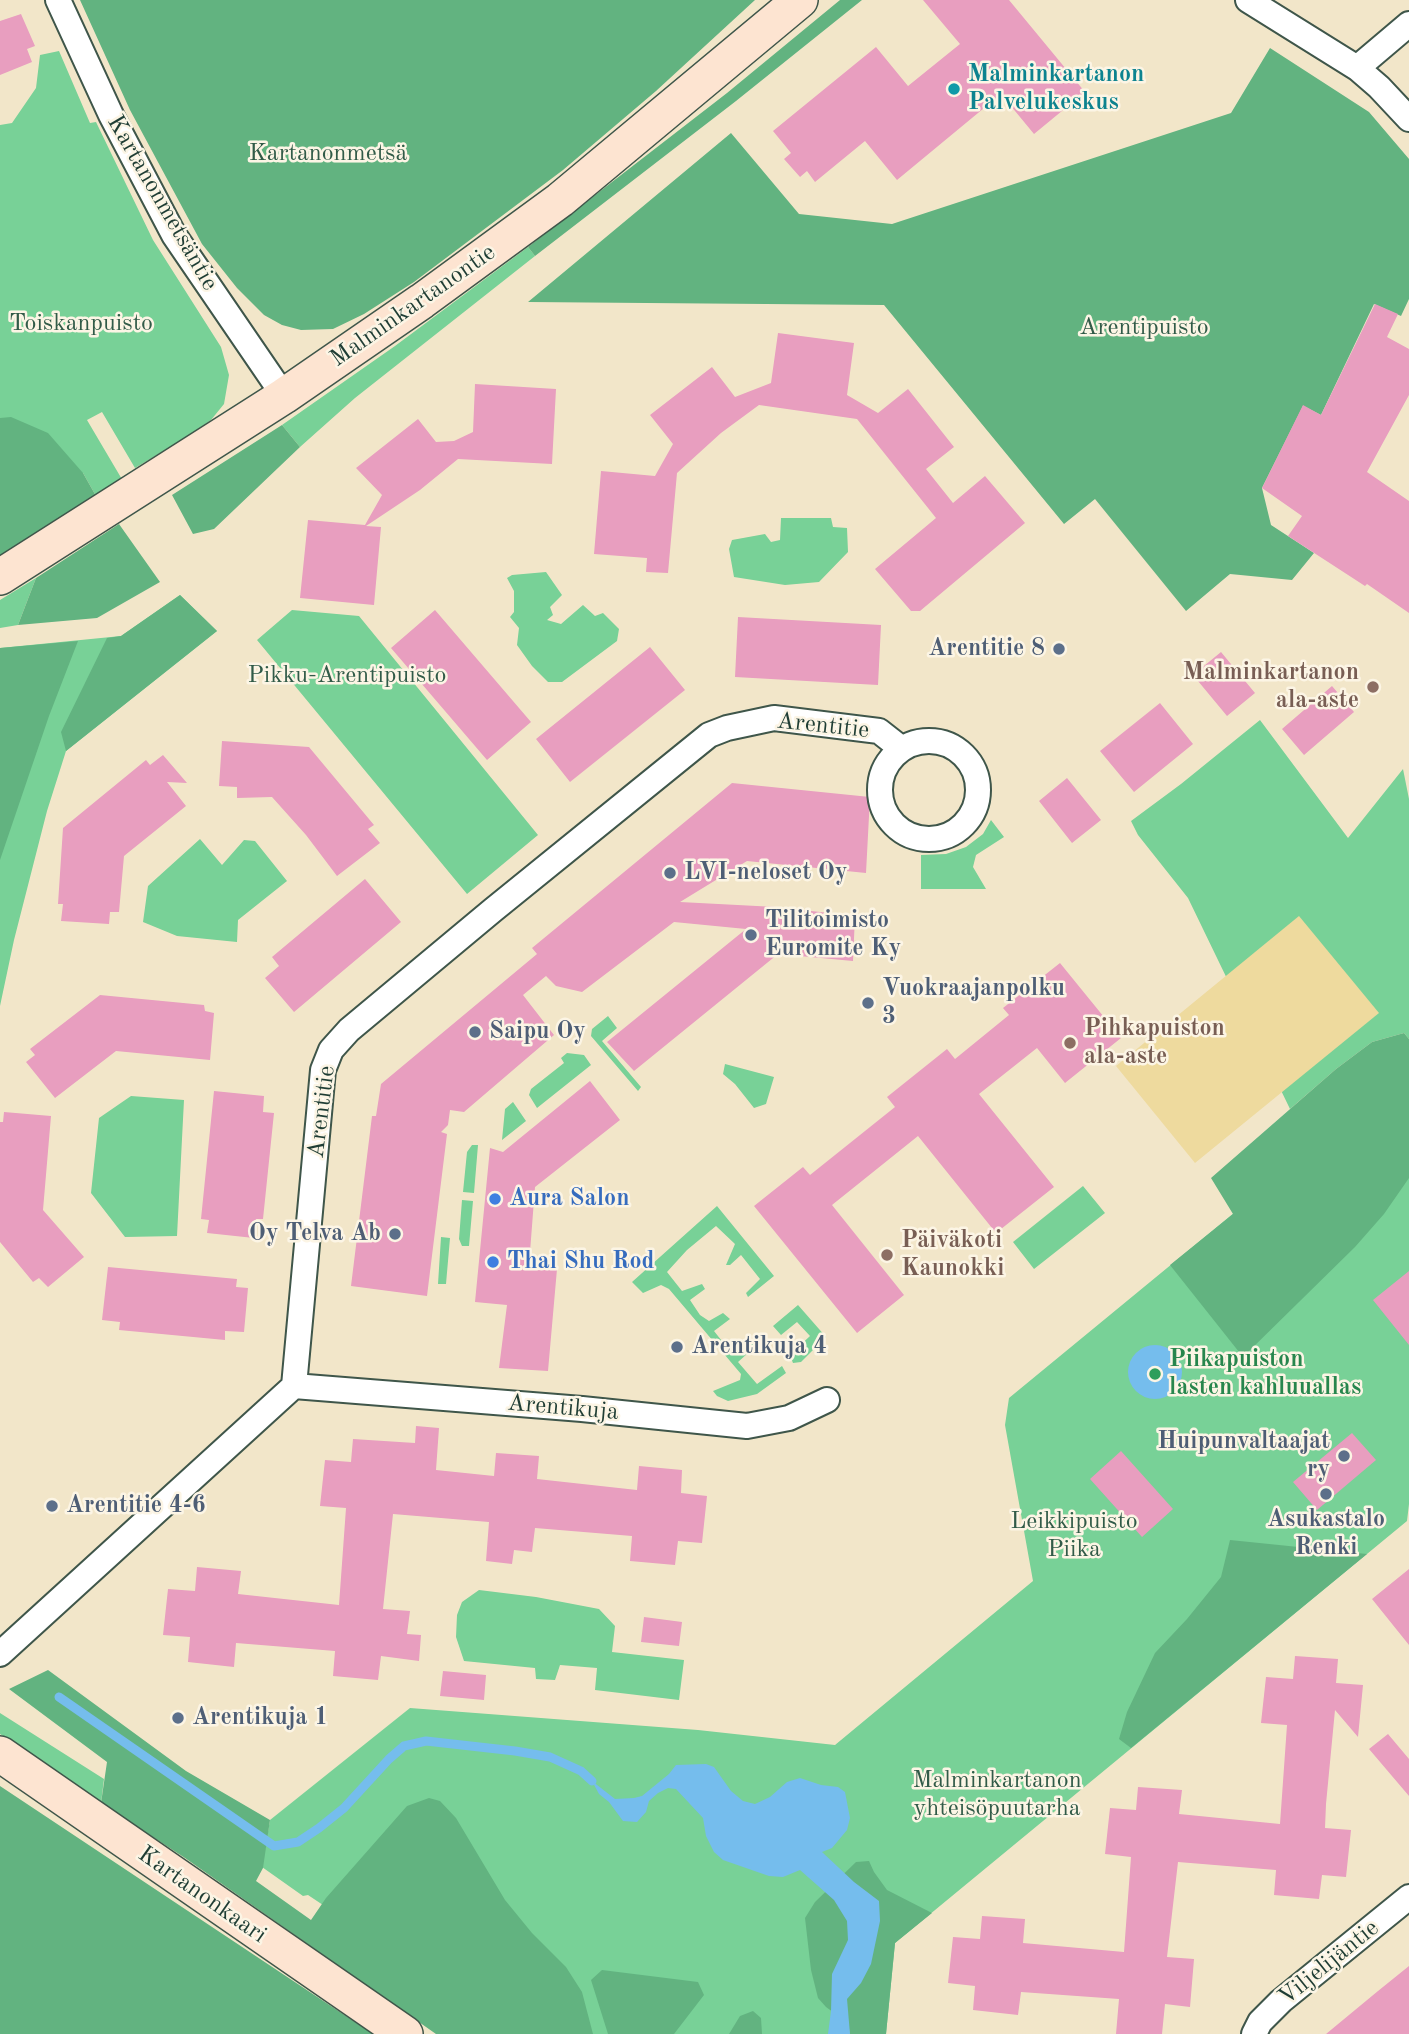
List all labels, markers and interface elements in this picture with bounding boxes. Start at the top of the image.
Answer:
place label: Malminkartanon Palvelukeskus [968,61,1144,117]
marker: Malminkartanon Palvelukeskus [946,81,962,97]
street label: Kartanonmetsäntie [100,110,224,296]
park label: Kartanonmetsä [249,140,407,168]
street label: Malminkartanontie [325,238,501,374]
park label: Toiskanpuisto [9,310,153,338]
park label: Arentipuisto [1079,314,1209,342]
place label: Arentitie 8 [928,635,1045,663]
marker: Arentitie 8 [1051,641,1067,657]
place label: Malminkartanon ala-aste [1183,659,1359,715]
park label: Pikku-Arentipuisto [248,662,446,690]
marker: Malminkartanon ala-aste [1365,679,1381,695]
street label: Arentitie [775,707,871,745]
place label: LVI-neloset Oy [684,859,848,887]
marker: LVI-neloset Oy [662,865,678,881]
place label: Tilitoimisto Euromite Ky [765,907,901,963]
marker: Tilitoimisto Euromite Ky [743,927,759,943]
place label: Vuokraajanpolku 3 [882,975,1065,1031]
marker: Vuokraajanpolku 3 [860,995,876,1011]
place label: Pihkapuiston ala-aste [1084,1015,1225,1071]
place label: Saipu Oy [489,1018,586,1046]
marker: Saipu Oy [467,1024,483,1040]
marker: Pihkapuiston ala-aste [1062,1035,1078,1051]
street label: Arentitie [302,1064,342,1160]
place label: Aura Salon [509,1185,630,1213]
marker: Aura Salon [487,1191,503,1207]
place label: Oy Telva Ab [249,1220,381,1248]
marker: Oy Telva Ab [387,1226,403,1242]
place label: Päiväkoti Kaunokki [901,1227,1004,1283]
marker: Päiväkoti Kaunokki [879,1247,895,1263]
place label: Thai Shu Rod [507,1248,654,1276]
marker: Thai Shu Rod [485,1254,501,1270]
place label: Arentikuja 4 [691,1333,827,1361]
marker: Arentikuja 4 [669,1339,685,1355]
place label: Piikapuiston lasten kahluuallas [1169,1346,1361,1402]
marker: Piikapuiston lasten kahluuallas [1147,1366,1163,1382]
street label: Arentikuja [506,1389,620,1427]
place label: Huipunvaltaajat ry [1157,1428,1330,1484]
marker: Huipunvaltaajat ry [1336,1448,1352,1464]
marker: Asukastalo Renki [1318,1486,1334,1502]
place label: Arentitie 4-6 [66,1492,206,1520]
marker: Arentitie 4-6 [44,1498,60,1514]
place label: Asukastalo Renki [1267,1506,1385,1562]
park label: Leikkipuisto Piika [1010,1508,1138,1564]
place label: Arentikuja 1 [192,1704,328,1732]
marker: Arentikuja 1 [170,1710,186,1726]
park label: Malminkartanon yhteisöpuutarha [912,1767,1082,1823]
street label: Kartanonkaari [132,1840,272,1950]
street label: Viljelijäntie [1273,1914,1385,2012]

